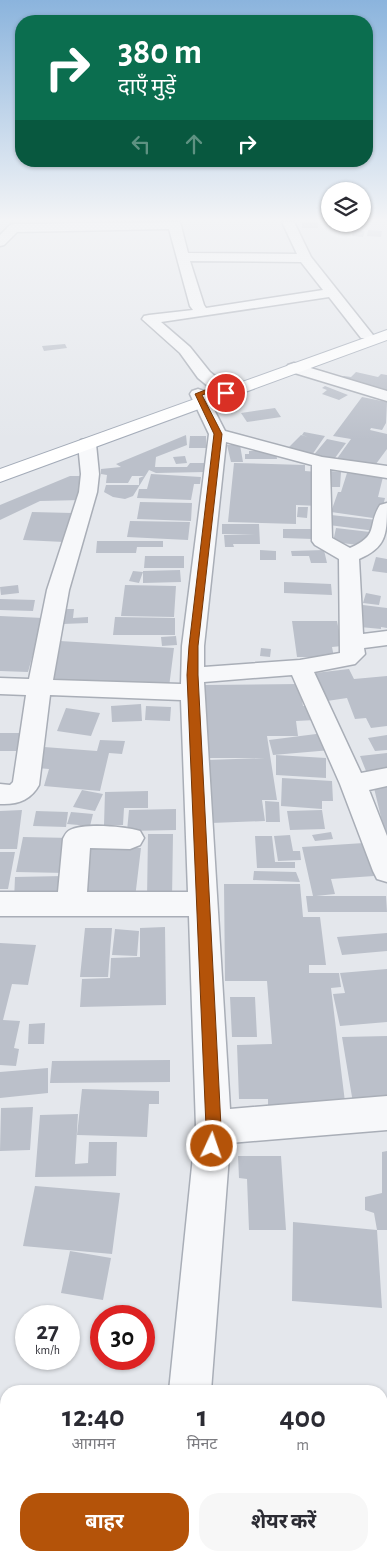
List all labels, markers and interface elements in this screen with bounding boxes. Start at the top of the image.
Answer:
icon: right [35,35,100,100]
text: 380 m [118,35,202,70]
text: दाएँ मुड़ें [118,76,176,98]
icon: left [127,130,155,158]
icon: ahead [180,130,208,158]
icon: right [233,130,261,158]
map controls [321,182,371,232]
button: layers [321,182,371,232]
pin [205,372,247,414]
icon: arrive [212,379,240,407]
position arrow [185,1119,237,1171]
speed limit sign: 30 [90,1305,155,1370]
text: 27 [36,1319,59,1344]
text: km/h [35,1344,60,1356]
text: 12:40 [62,1402,125,1432]
text: 1 [197,1402,207,1432]
text: 400 [280,1403,326,1433]
text: आगमन [71,1436,115,1452]
text: मिनट [187,1436,217,1452]
text: m [296,1437,309,1453]
button: बाहर [20,1493,189,1551]
button: शेयर करें [199,1493,368,1551]

